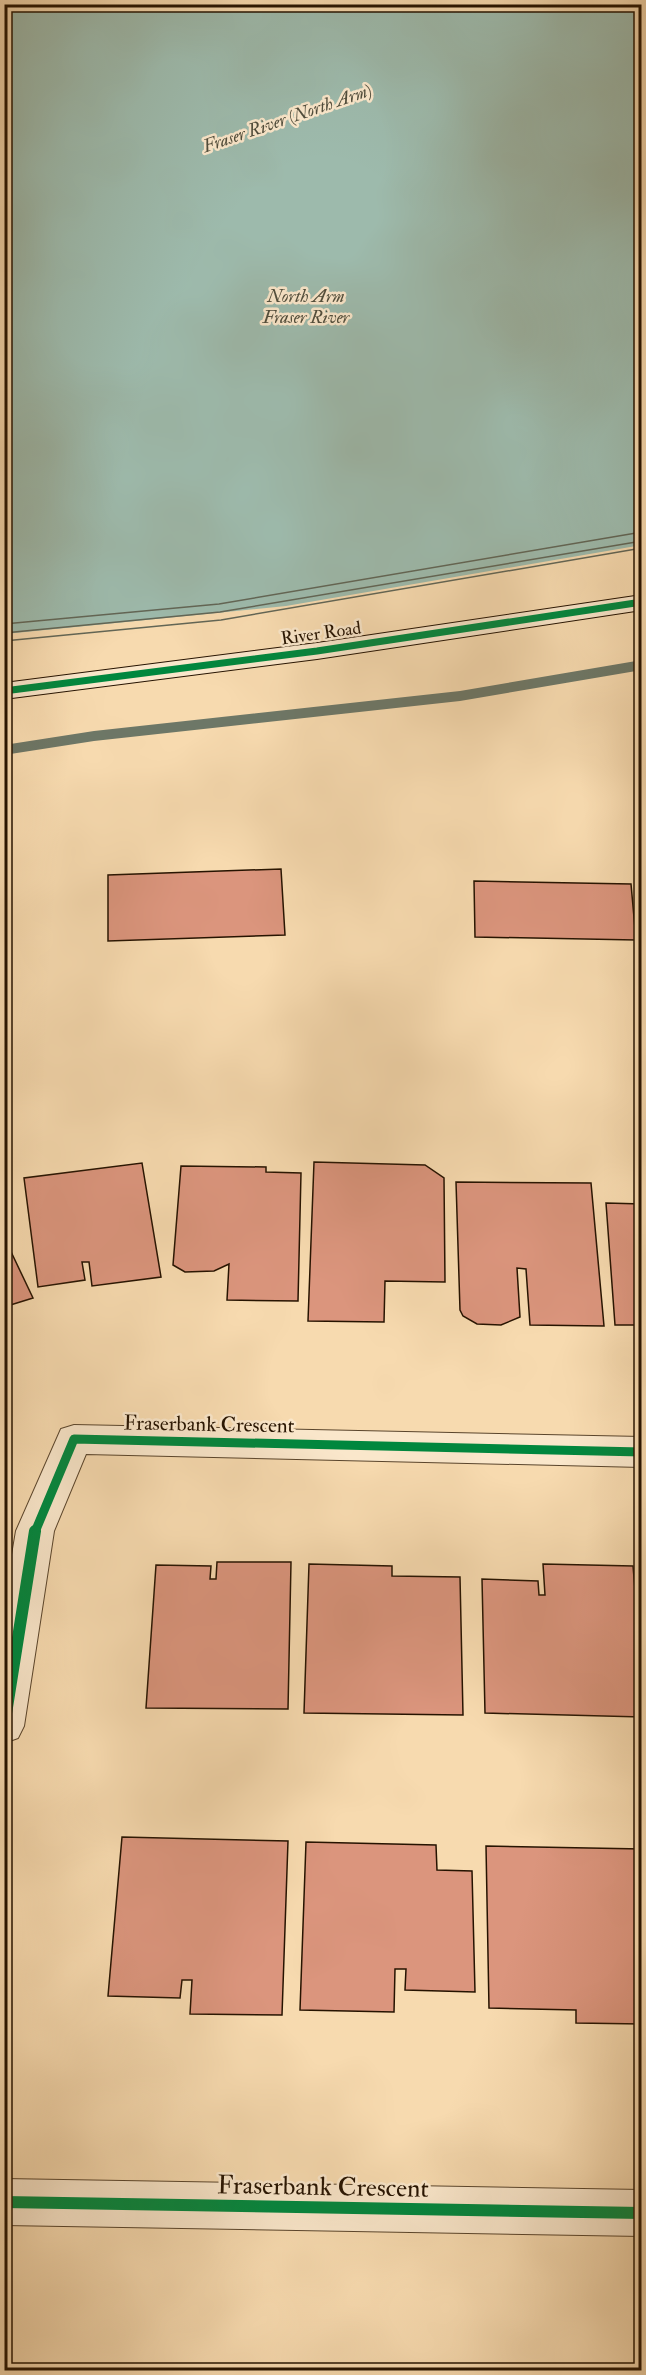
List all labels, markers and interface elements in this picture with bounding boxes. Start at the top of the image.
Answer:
water label: Fraser River (North Arm) [199,79,375,158]
water label: North Arm Fraser River [262,285,351,329]
street label: River Road [279,616,363,651]
street label: Fraserbank Crescent [123,1410,295,1439]
street label: Fraserbank Crescent [217,2169,429,2205]

